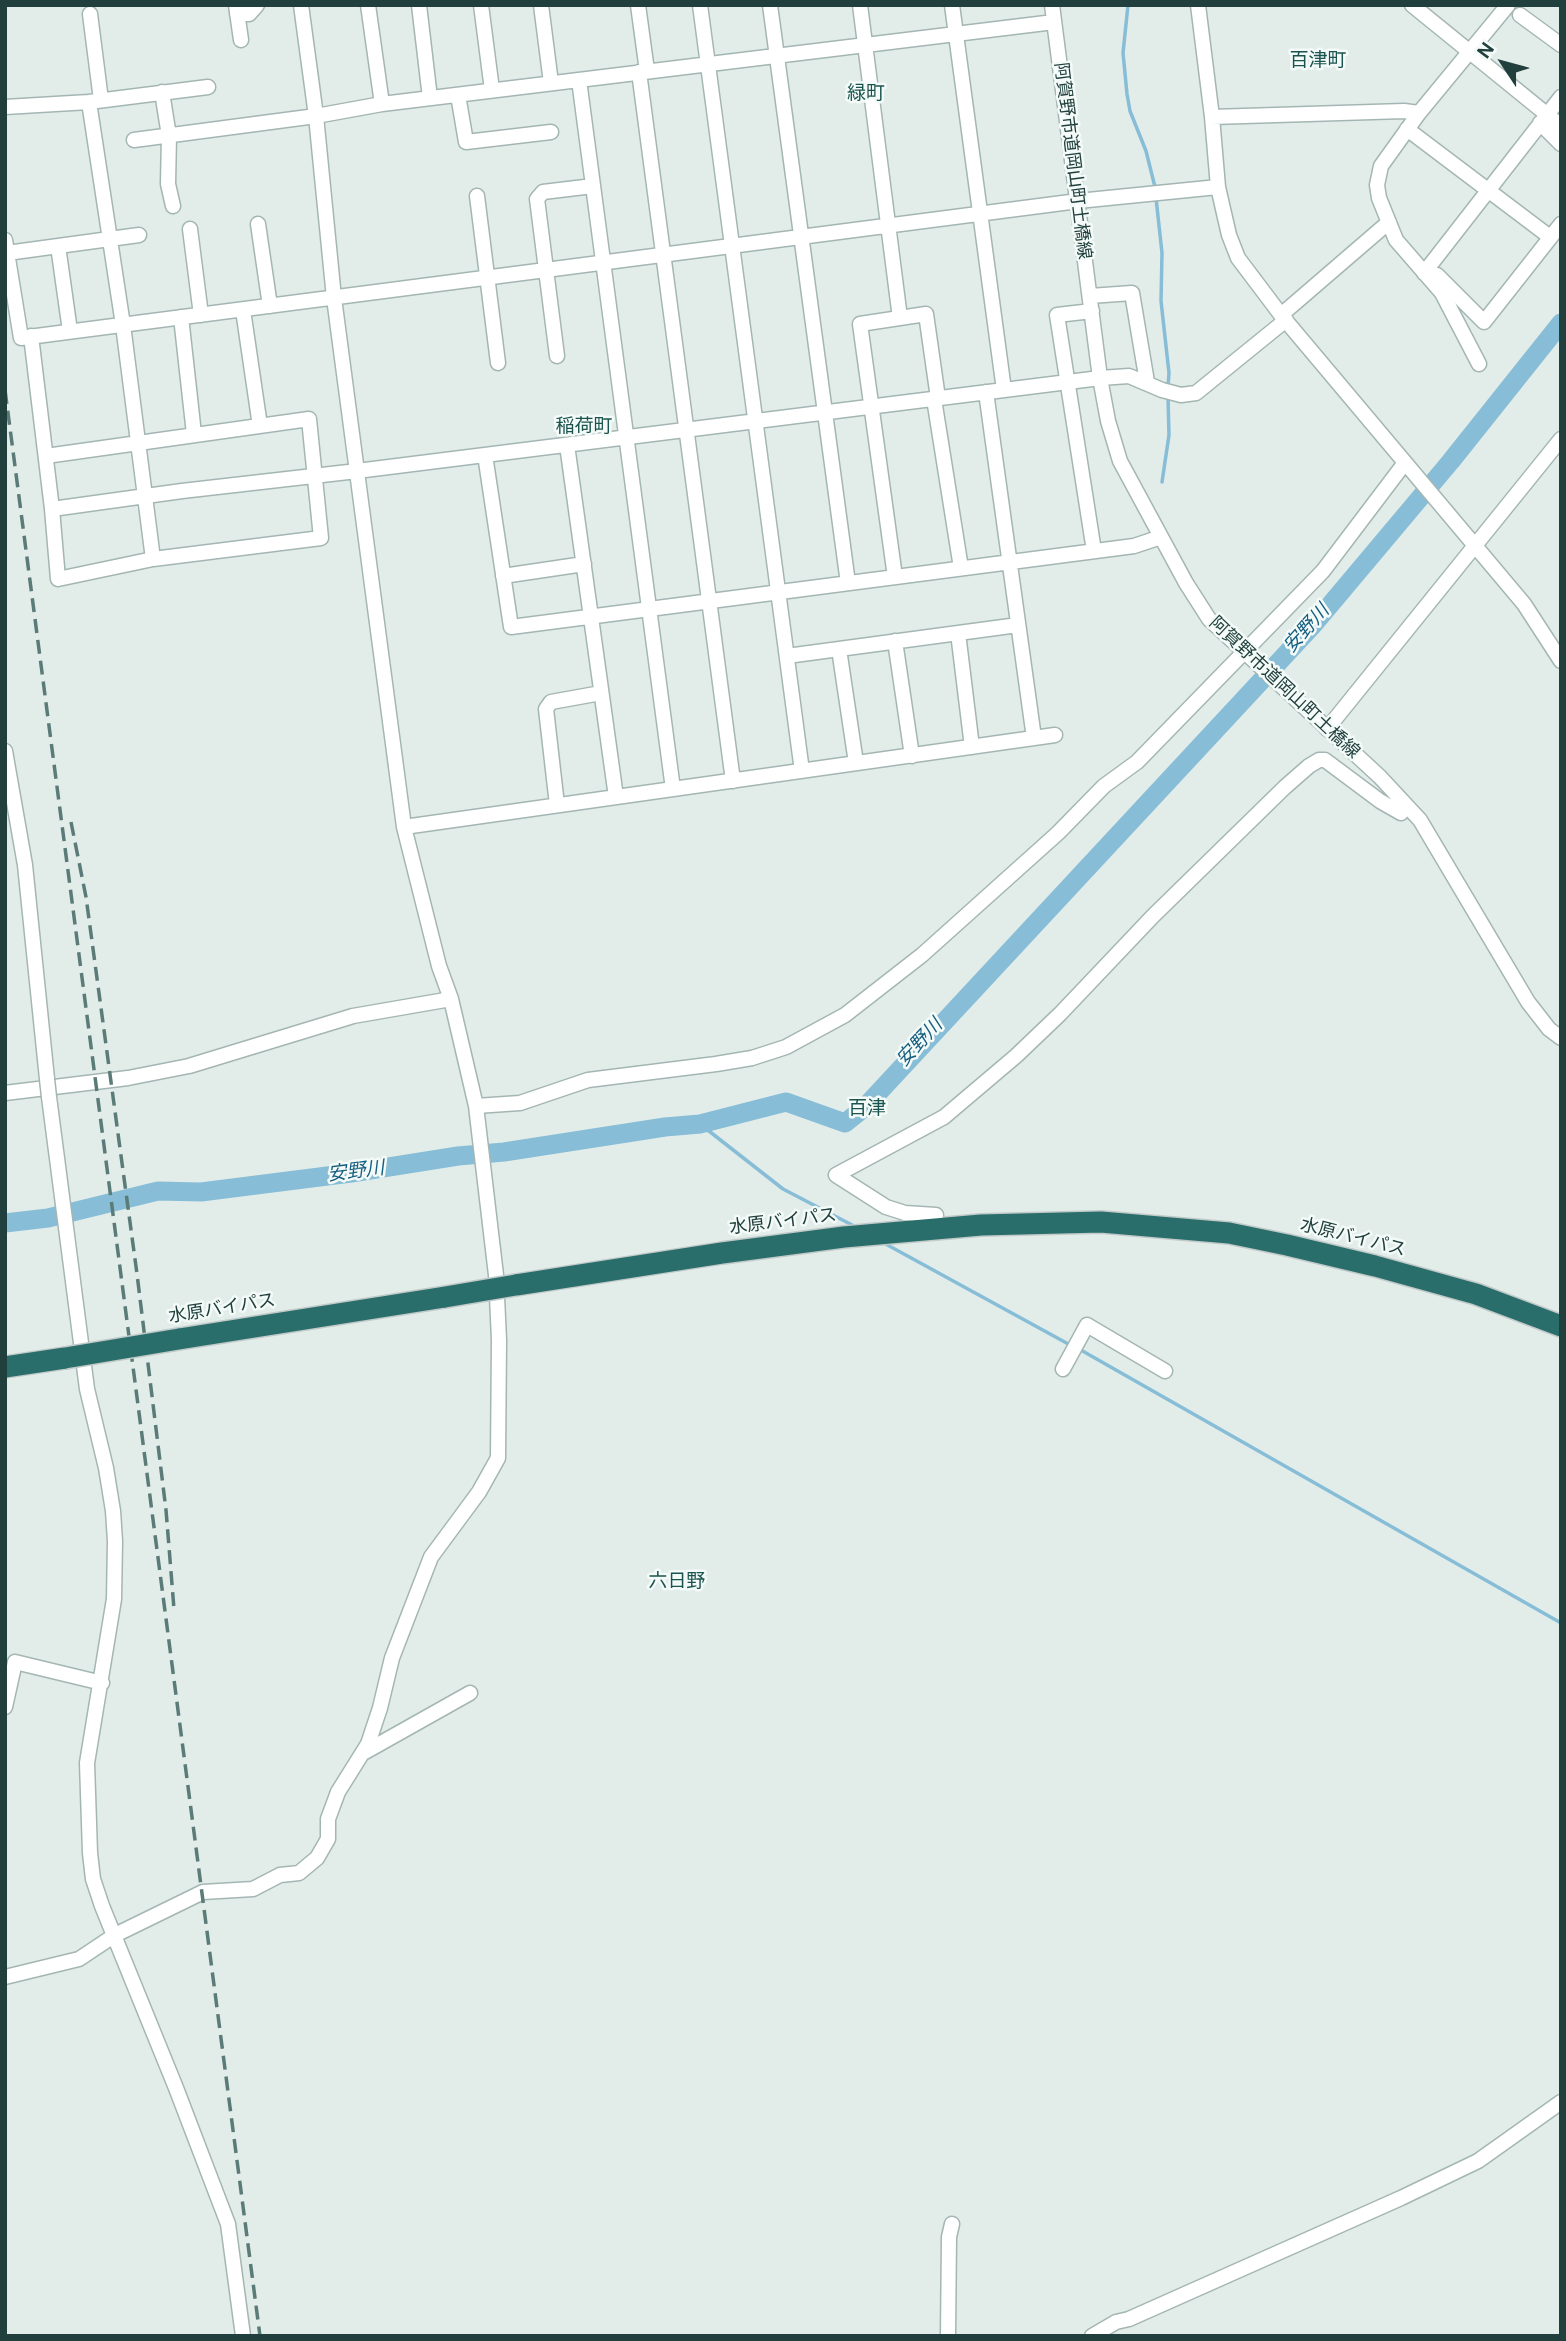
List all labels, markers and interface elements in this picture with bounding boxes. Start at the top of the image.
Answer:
north arrow [1468,28,1538,98]
text: N [1471,37,1500,63]
district label: 百津町 [1290,50,1346,72]
street label: 阿賀野市道岡山町土橋線 [1049,61,1095,261]
district label: 緑町 [847,83,885,105]
district label: 稲荷町 [556,416,612,438]
water label: 安野川 [1279,600,1335,658]
street label: 阿賀野市道岡山町土橋線 [1204,613,1364,763]
water label: 安野川 [892,1014,948,1072]
district label: 百津 [848,1098,886,1120]
water label: 安野川 [326,1157,386,1187]
street label: 水原バイパス [728,1205,838,1239]
street label: 水原バイパス [1298,1214,1408,1262]
street label: 水原バイパス [167,1290,277,1328]
district label: 六日野 [649,1571,705,1593]

